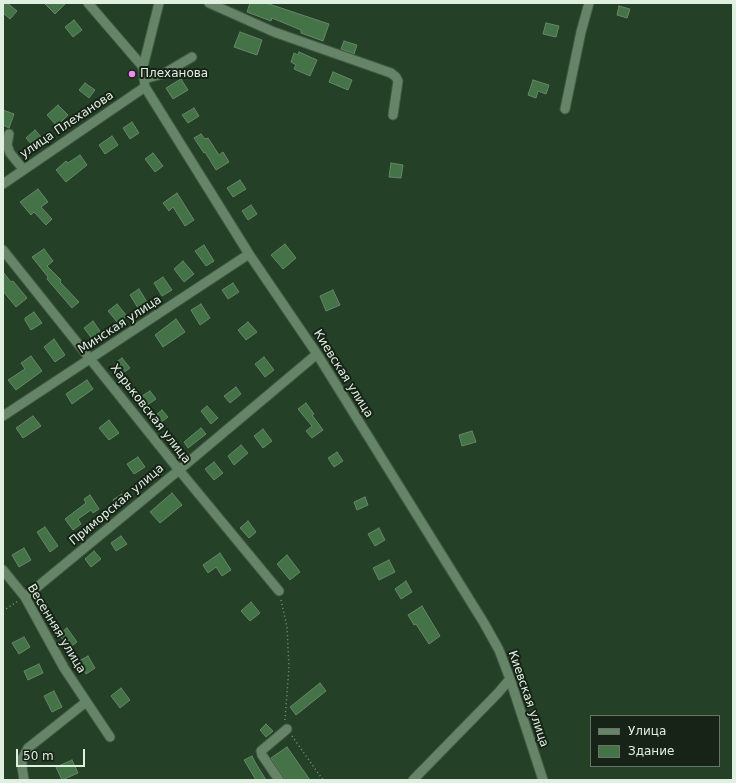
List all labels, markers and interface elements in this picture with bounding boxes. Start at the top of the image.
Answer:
place label: Плеханова [140,67,208,81]
marker: Плеханова [127,69,137,79]
street label: улица Плеханова [17,88,117,162]
street label: Минская улица [76,293,164,357]
street label: Киевская улица [310,327,376,421]
street label: Харьковская улица [107,361,193,467]
street label: Приморская улица [67,461,167,549]
street label: Весенняя улица [24,582,88,676]
street label: Киевская улица [505,649,551,749]
legend [590,715,720,767]
text: Улица [628,724,666,738]
scale bar [18,741,87,767]
text: Здание [628,744,674,758]
text: 50 m [23,749,54,763]

